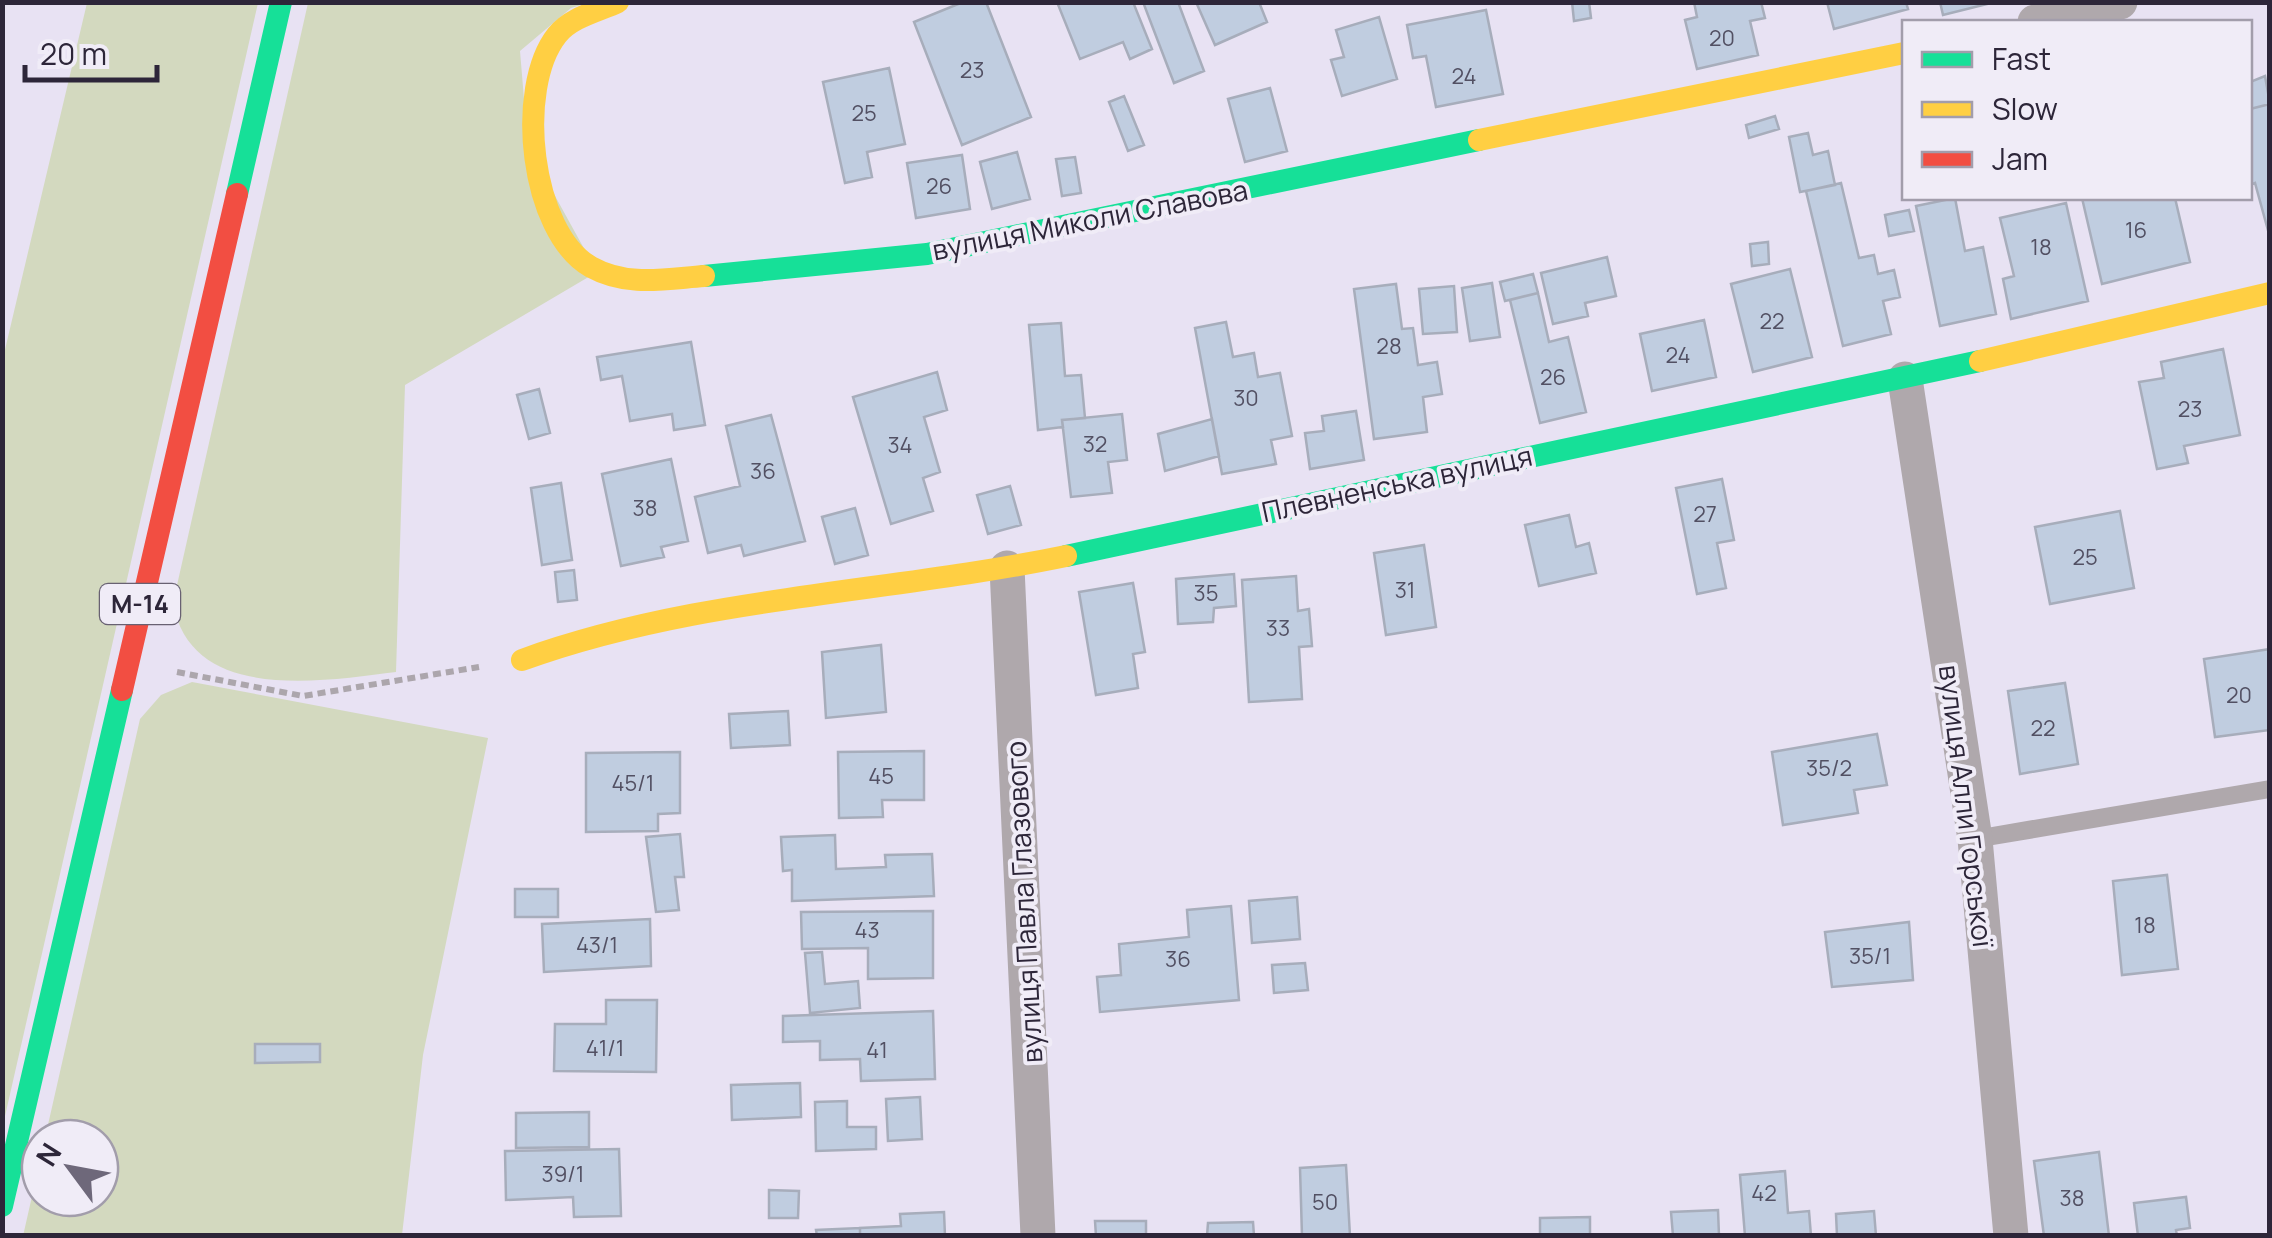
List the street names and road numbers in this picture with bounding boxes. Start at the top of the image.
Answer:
street label: вулиця Миколи Славова [929,170,1251,268]
street label: Плевненська вулиця [1258,436,1536,530]
road number: М-14 [100,584,180,624]
street label: вулиця Алли Горської [1931,663,2003,951]
street label: вулиця Павла Глазового [996,740,1050,1064]

